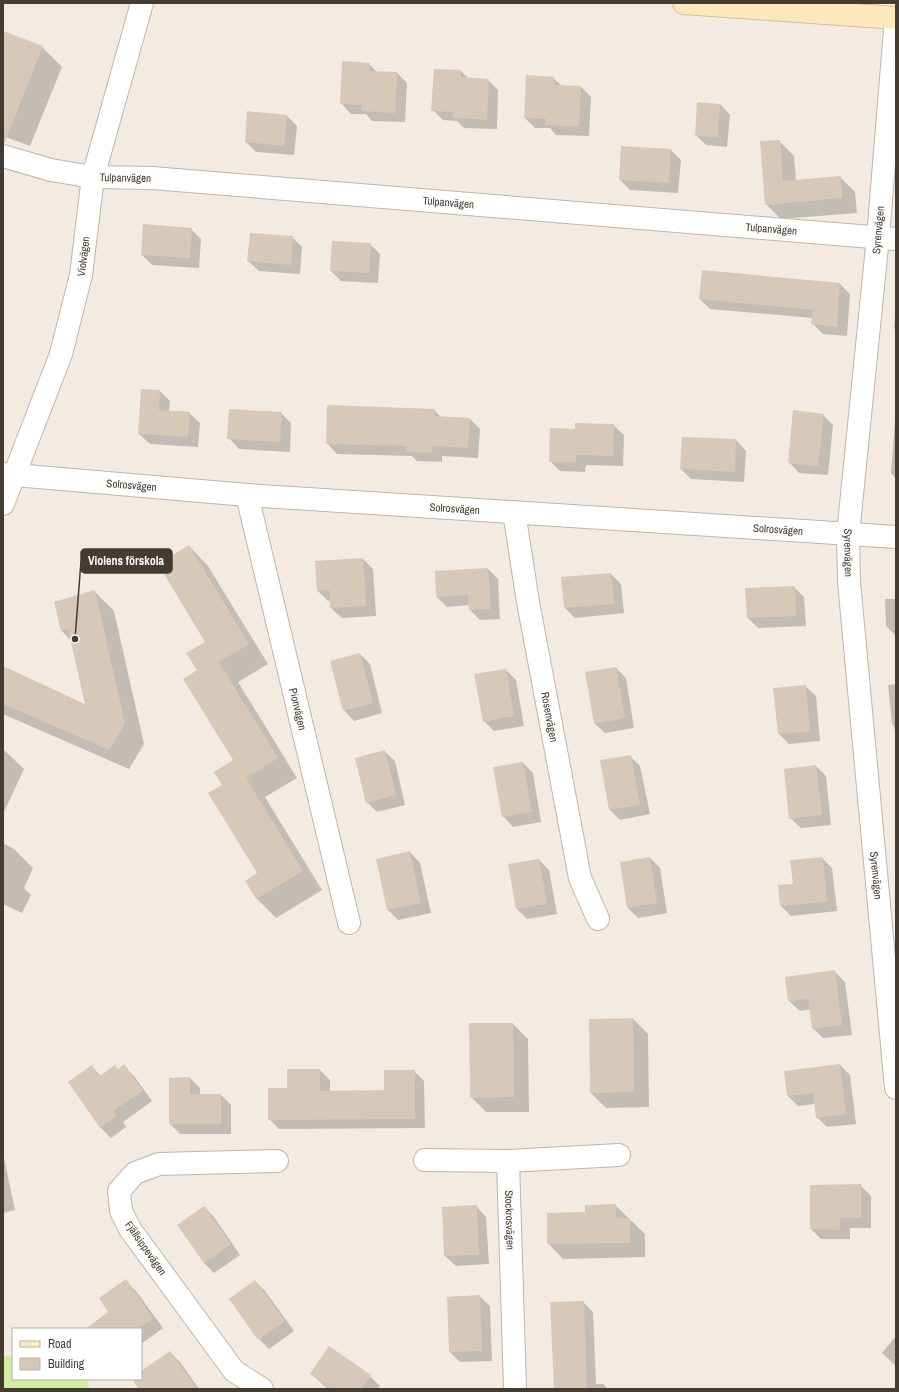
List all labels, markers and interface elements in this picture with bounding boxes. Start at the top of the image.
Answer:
street label: Tulpanvägen [100,170,151,185]
street label: Tulpanvägen [422,193,475,211]
street label: Syrenvägen [869,205,887,255]
street label: Tulpanvägen [745,220,798,238]
street label: Violvägen [74,236,93,277]
street label: Solrosvägen [106,476,157,494]
street label: Solrosvägen [429,500,480,517]
street label: Solrosvägen [752,521,804,538]
street label: Syrenvägen [841,528,856,577]
callout: Violens förskola [81,549,172,573]
text: Violens förskola [88,553,164,569]
street label: Pionvägen [286,686,310,732]
street label: Rosenvägen [538,691,561,743]
street label: Syrenvägen [867,851,885,900]
street label: Stockrosvägen [502,1190,518,1250]
street label: Fjällsippevägen [122,1218,170,1278]
legend [12,1328,142,1380]
text: Road [48,1336,72,1352]
text: Building [48,1356,85,1372]

